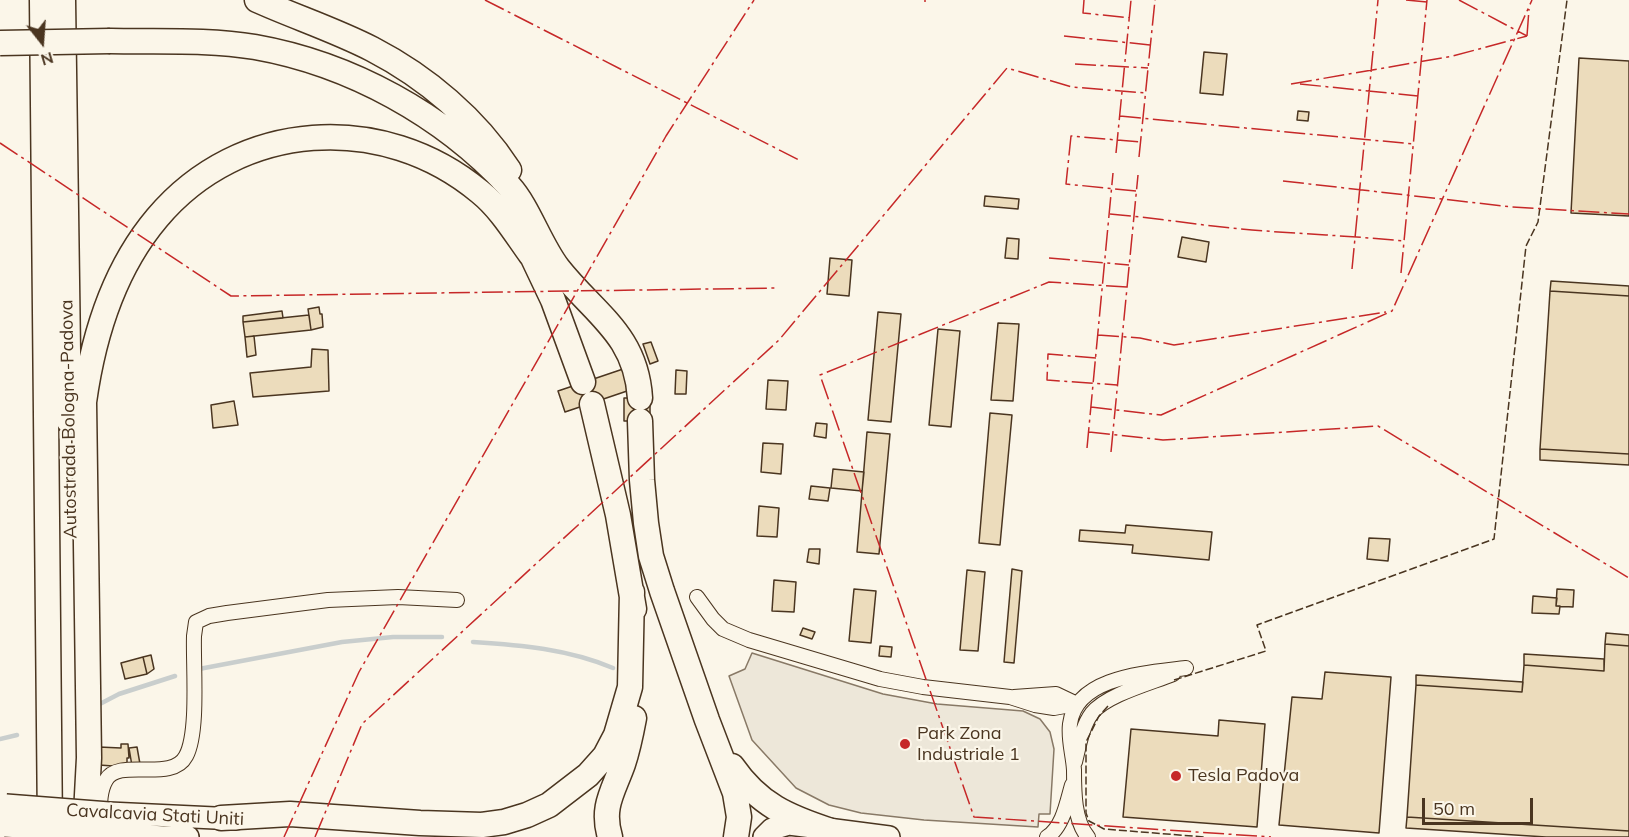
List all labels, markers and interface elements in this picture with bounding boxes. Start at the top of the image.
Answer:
north arrow [12,12,72,72]
text: N [39,48,56,71]
street label: Autostrada Bologna-Padova [56,299,82,539]
place label: Park Zona Industriale 1 [917,723,1020,766]
marker: Park Zona Industriale 1 [898,737,912,751]
place label: Tesla Padova [1188,765,1299,787]
marker: Tesla Padova [1169,769,1183,783]
scale bar [1425,786,1536,824]
text: 50 m [1433,797,1475,820]
street label: Cavalcavia Stati Uniti [65,800,245,830]

